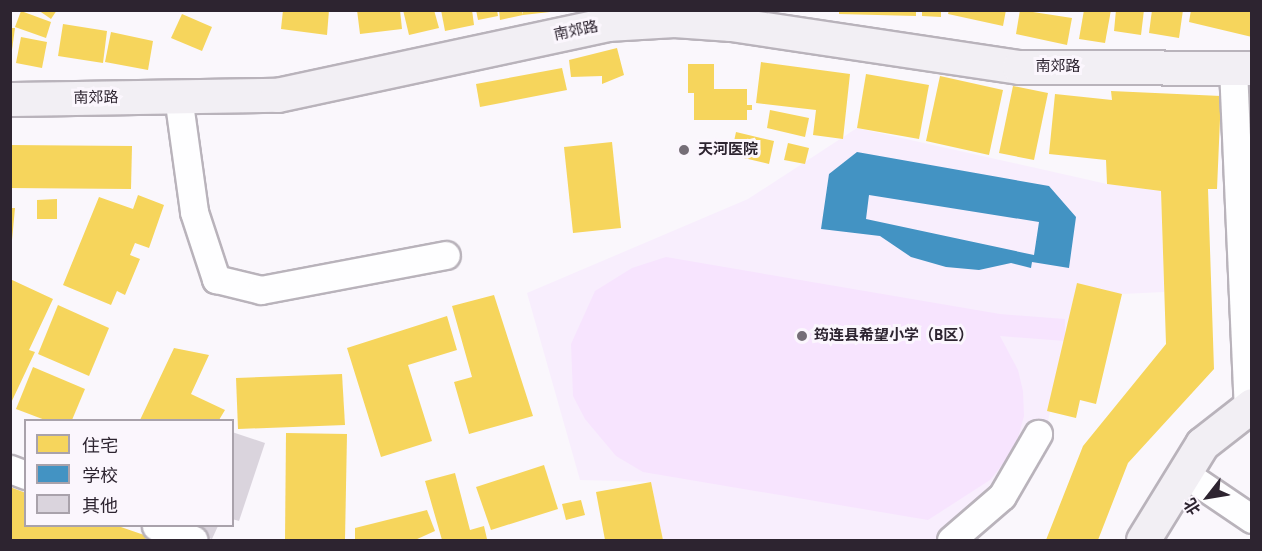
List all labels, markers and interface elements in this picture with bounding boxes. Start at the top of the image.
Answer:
street label: 南郊路 [552,18,600,44]
street label: 南郊路 [1036,58,1080,76]
street label: 南郊路 [73,89,119,107]
marker: 天河医院 [675,141,693,159]
place label: 天河医院 [698,141,758,159]
place label: 筠连县希望小学（B区） [814,327,973,345]
marker: 筠连县希望小学（B区） [795,329,809,343]
legend [24,419,234,527]
text: 住宅 [82,435,118,457]
text: 学校 [82,465,118,487]
north arrow [1178,467,1238,527]
text: 其他 [82,495,118,517]
text: 北 [1180,495,1204,518]

